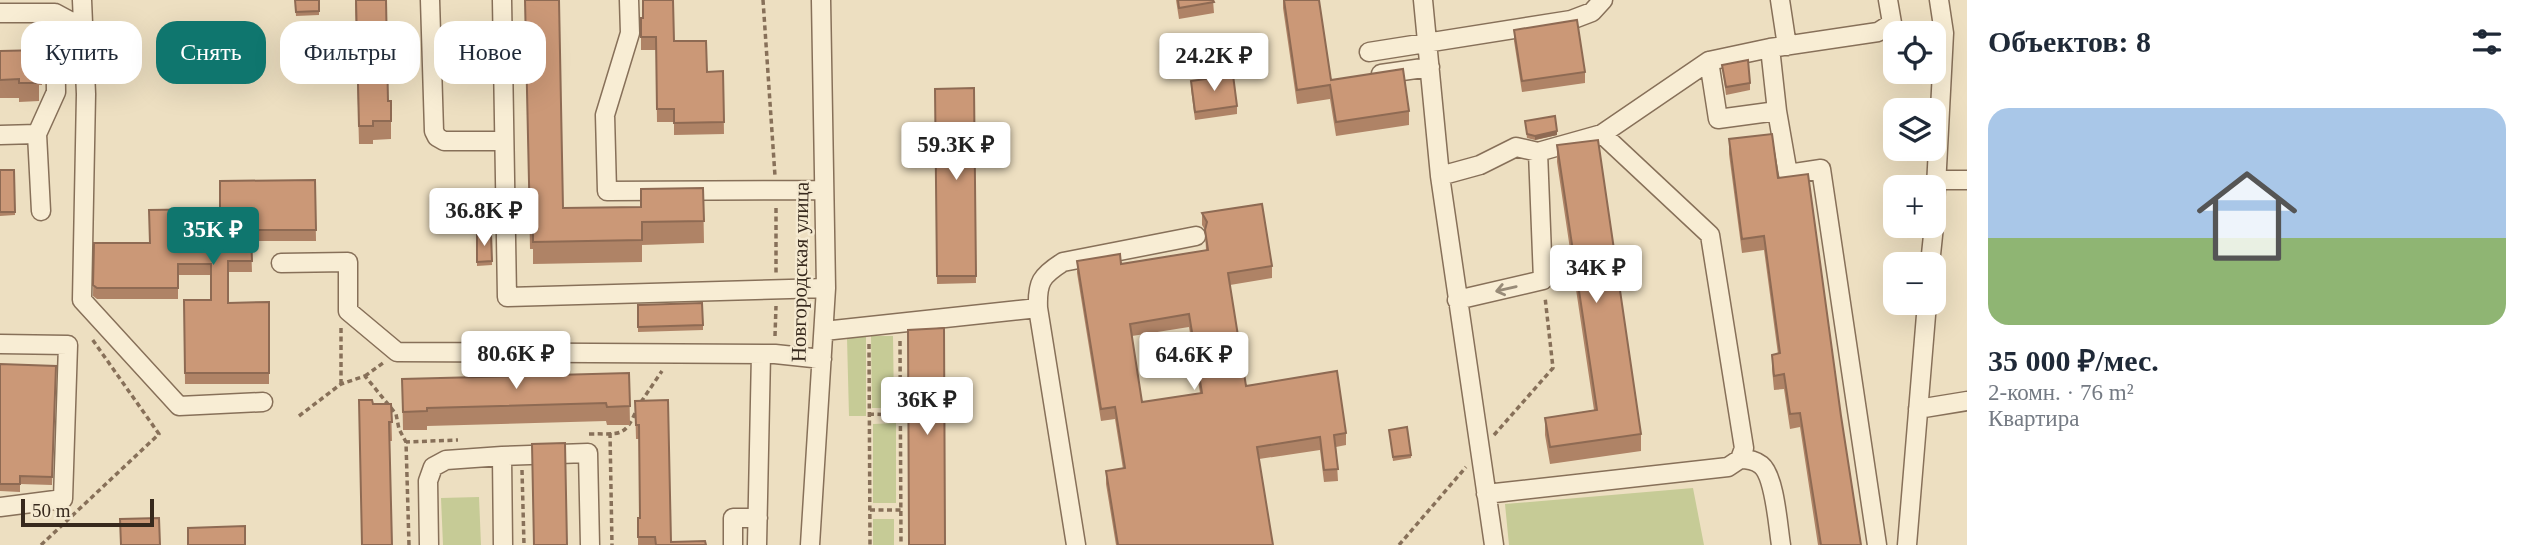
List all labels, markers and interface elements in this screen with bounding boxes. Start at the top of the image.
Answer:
chip: Купить [21,21,142,84]
chip: Снять [156,21,266,84]
chip: Фильтры [280,21,420,84]
chip: Новое [434,21,546,84]
map controls [1883,21,1946,315]
button: locate [1883,21,1946,84]
icon: filters [2468,23,2506,61]
text: Объектов: 8 [1988,25,2151,58]
pin: 24.2K ₽ [1149,34,1279,93]
text: 24.2K ₽ [1175,43,1253,68]
button: layers [1883,98,1946,161]
pin: 59.3K ₽ [891,122,1021,182]
text: 59.3K ₽ [917,132,995,157]
icon: home [2184,153,2310,279]
button: + [1883,175,1946,238]
street label: Новгородская улица [786,181,814,362]
pin: 36.8K ₽ [419,188,549,248]
text: 36.8K ₽ [445,198,523,223]
pin: 35K ₽ [164,208,262,267]
text: 35K ₽ [183,217,243,242]
pin: 34K ₽ [1547,246,1645,305]
button: − [1883,252,1946,315]
text: 34K ₽ [1566,255,1626,280]
one-way arrow [1495,283,1518,296]
pin: 80.6K ₽ [451,332,581,391]
pin: 64.6K ₽ [1129,332,1259,392]
text: 80.6K ₽ [477,341,555,366]
text: 64.6K ₽ [1155,342,1233,367]
text: 35 000 ₽/мес. [1988,344,2159,377]
pin: 36K ₽ [878,378,976,437]
text: 2-комн. · 76 m² [1988,380,2134,405]
text: 36K ₽ [897,387,957,412]
text: Квартира [1988,406,2079,431]
scale bar [21,496,154,528]
text: 50 m [32,500,71,521]

